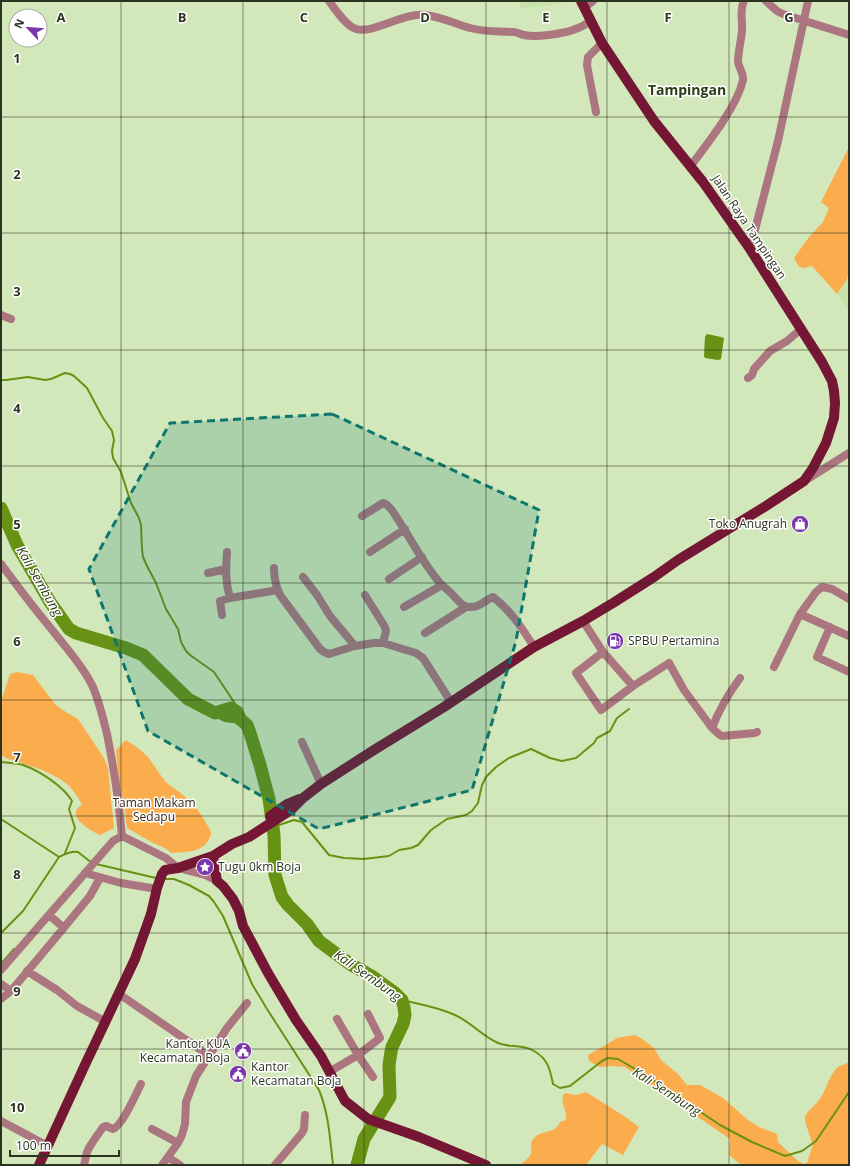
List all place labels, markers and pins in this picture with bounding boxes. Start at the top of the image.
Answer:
shop icon: Toko Anugrah [790,514,810,534]
place label: Toko Anugrah [709,515,787,532]
fuel station icon: SPBU Pertamina [605,631,625,651]
place label: SPBU Pertamina [628,632,719,649]
place icon: Tugu 0km Boja [195,857,215,877]
place label: Tugu 0km Boja [218,858,301,875]
place label: Kantor KUA Kecamatan Boja [140,1035,230,1066]
public building icon: Kantor KUA Kecamatan Boja [233,1041,253,1061]
place label: Kantor Kecamatan Boja [251,1058,341,1089]
public building icon: Kantor Kecamatan Boja [228,1064,248,1084]

